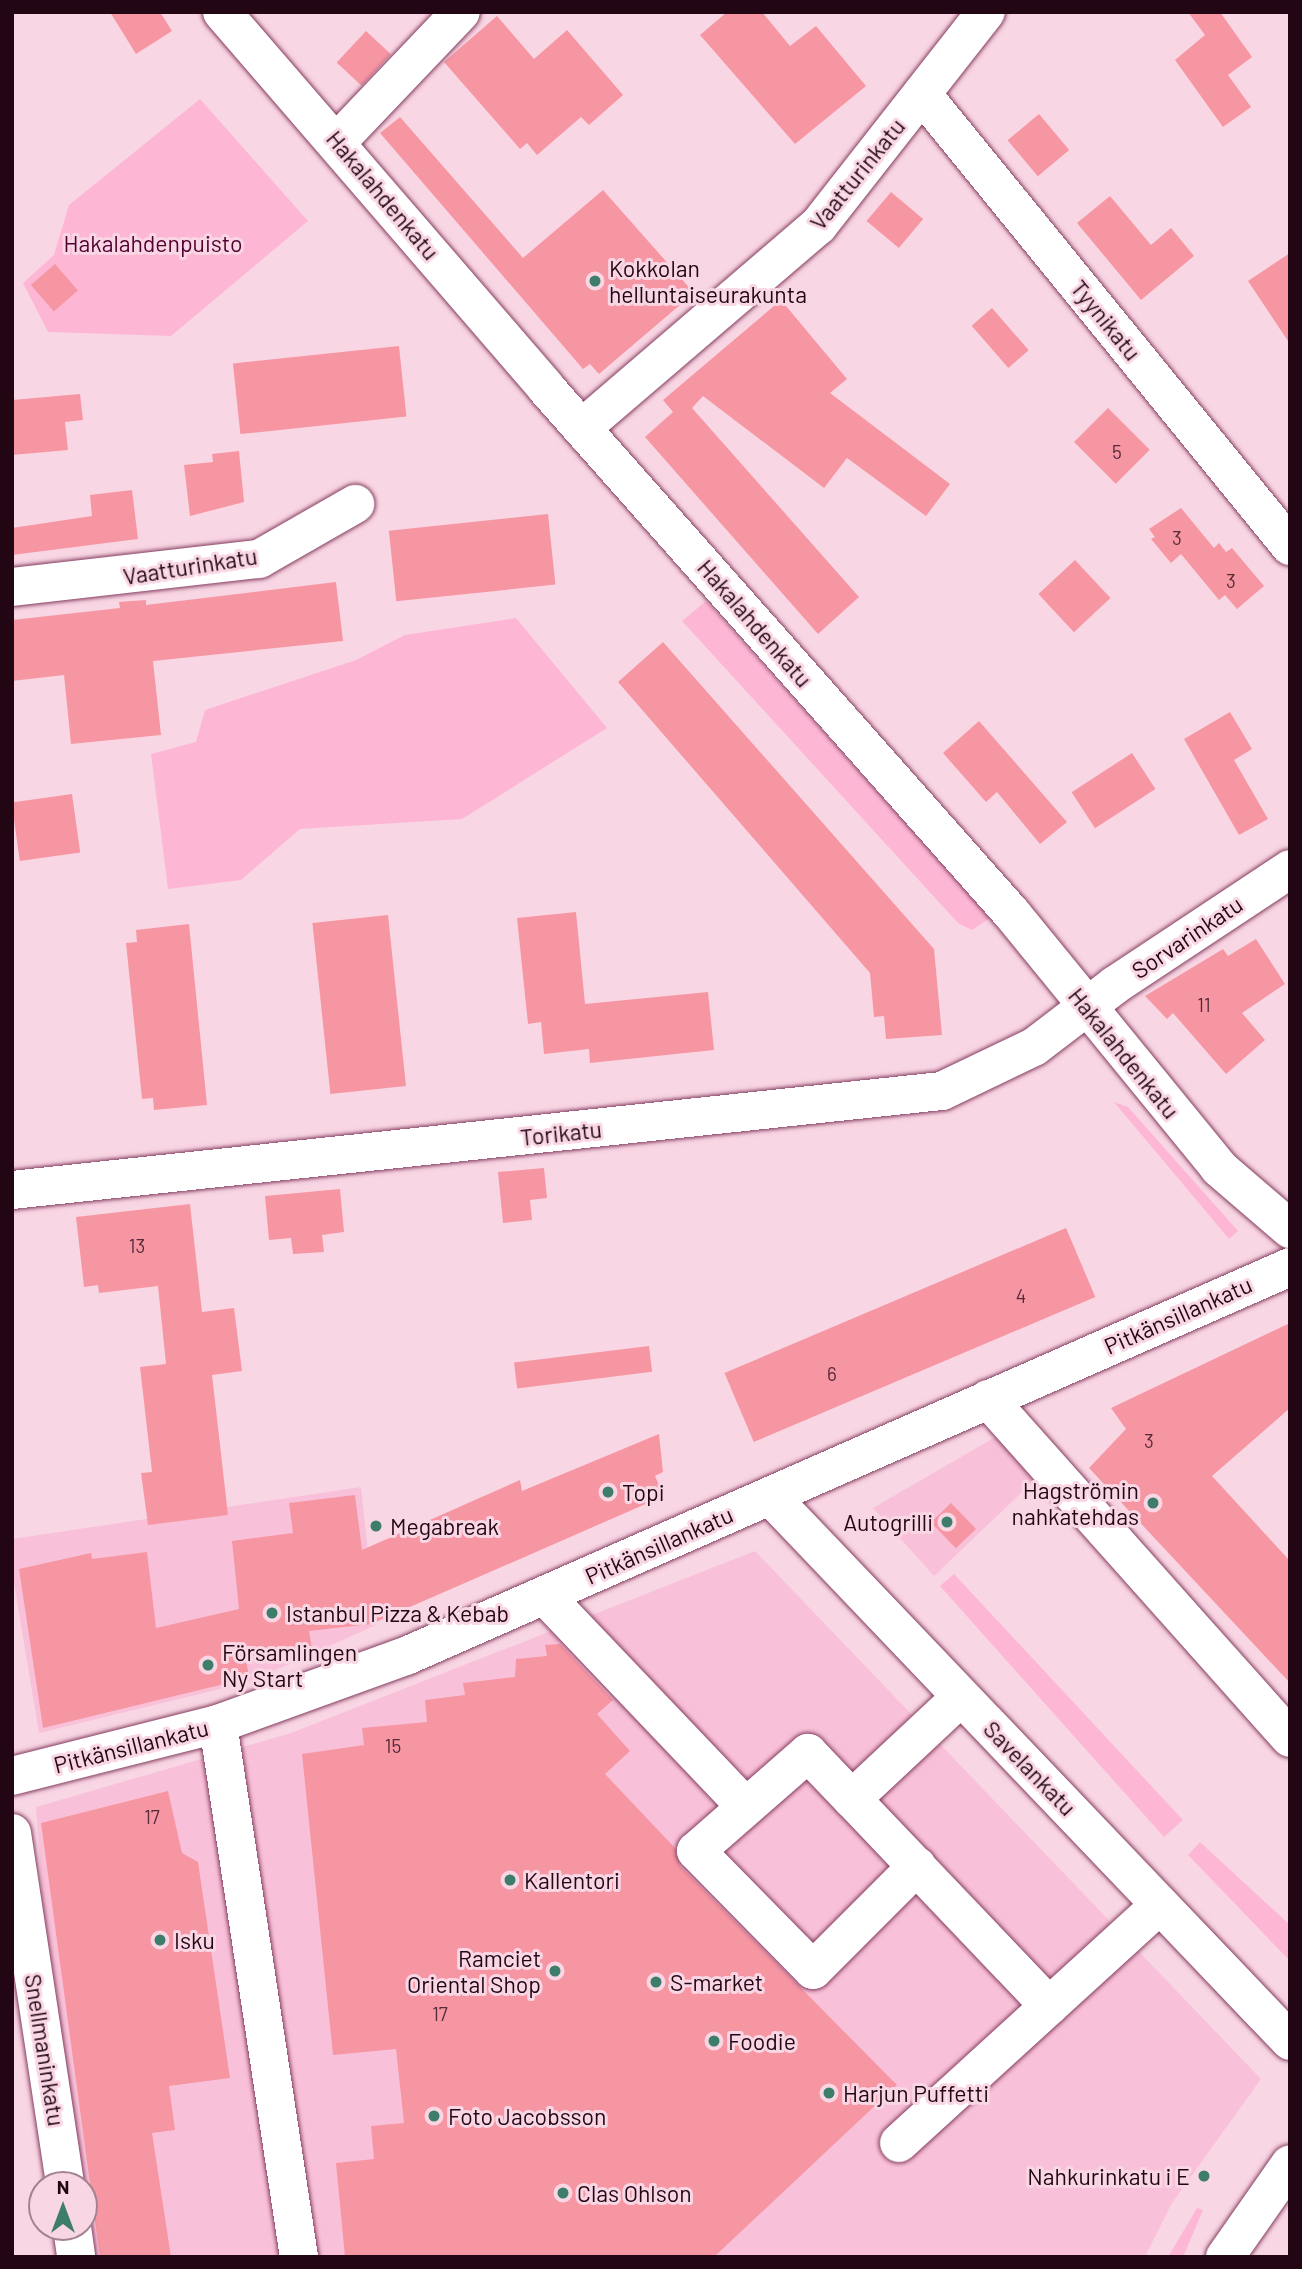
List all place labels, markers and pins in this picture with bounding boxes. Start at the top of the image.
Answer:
place label: Kokkolan helluntaiseurakunta [609,254,807,308]
marker: Kokkolan helluntaiseurakunta [587,273,603,289]
place label: Hagströmin nahkatehdas [1012,1476,1139,1530]
place label: Topi [622,1478,665,1506]
marker: Topi [600,1484,616,1500]
marker: Hagströmin nahkatehdas [1145,1495,1161,1511]
place label: Autogrilli [843,1508,933,1536]
place label: Megabreak [390,1512,499,1540]
marker: Autogrilli [939,1514,955,1530]
marker: Megabreak [368,1518,384,1534]
place label: Istanbul Pizza & Kebab [286,1599,509,1627]
marker: Istanbul Pizza & Kebab [264,1605,280,1621]
place label: Församlingen Ny Start [222,1638,357,1692]
marker: Församlingen Ny Start [200,1657,216,1673]
place label: Kallentori [524,1866,620,1894]
marker: Kallentori [502,1872,518,1888]
place label: Isku [174,1926,215,1954]
marker: Isku [152,1932,168,1948]
place label: Ramciet Oriental Shop [407,1944,541,1998]
marker: Ramciet Oriental Shop [547,1963,563,1979]
place label: S-market [670,1968,763,1996]
marker: S-market [648,1974,664,1990]
place label: Foodie [728,2027,796,2055]
marker: Foodie [706,2033,722,2049]
place label: Harjun Puffetti [843,2079,989,2107]
marker: Harjun Puffetti [821,2085,837,2101]
place label: Foto Jacobsson [448,2102,606,2130]
marker: Foto Jacobsson [426,2108,442,2124]
place label: Nahkurinkatu i E [1027,2162,1190,2190]
marker: Nahkurinkatu i E [1196,2168,1212,2184]
place label: Clas Ohlson [577,2179,692,2207]
marker: Clas Ohlson [555,2185,571,2201]

